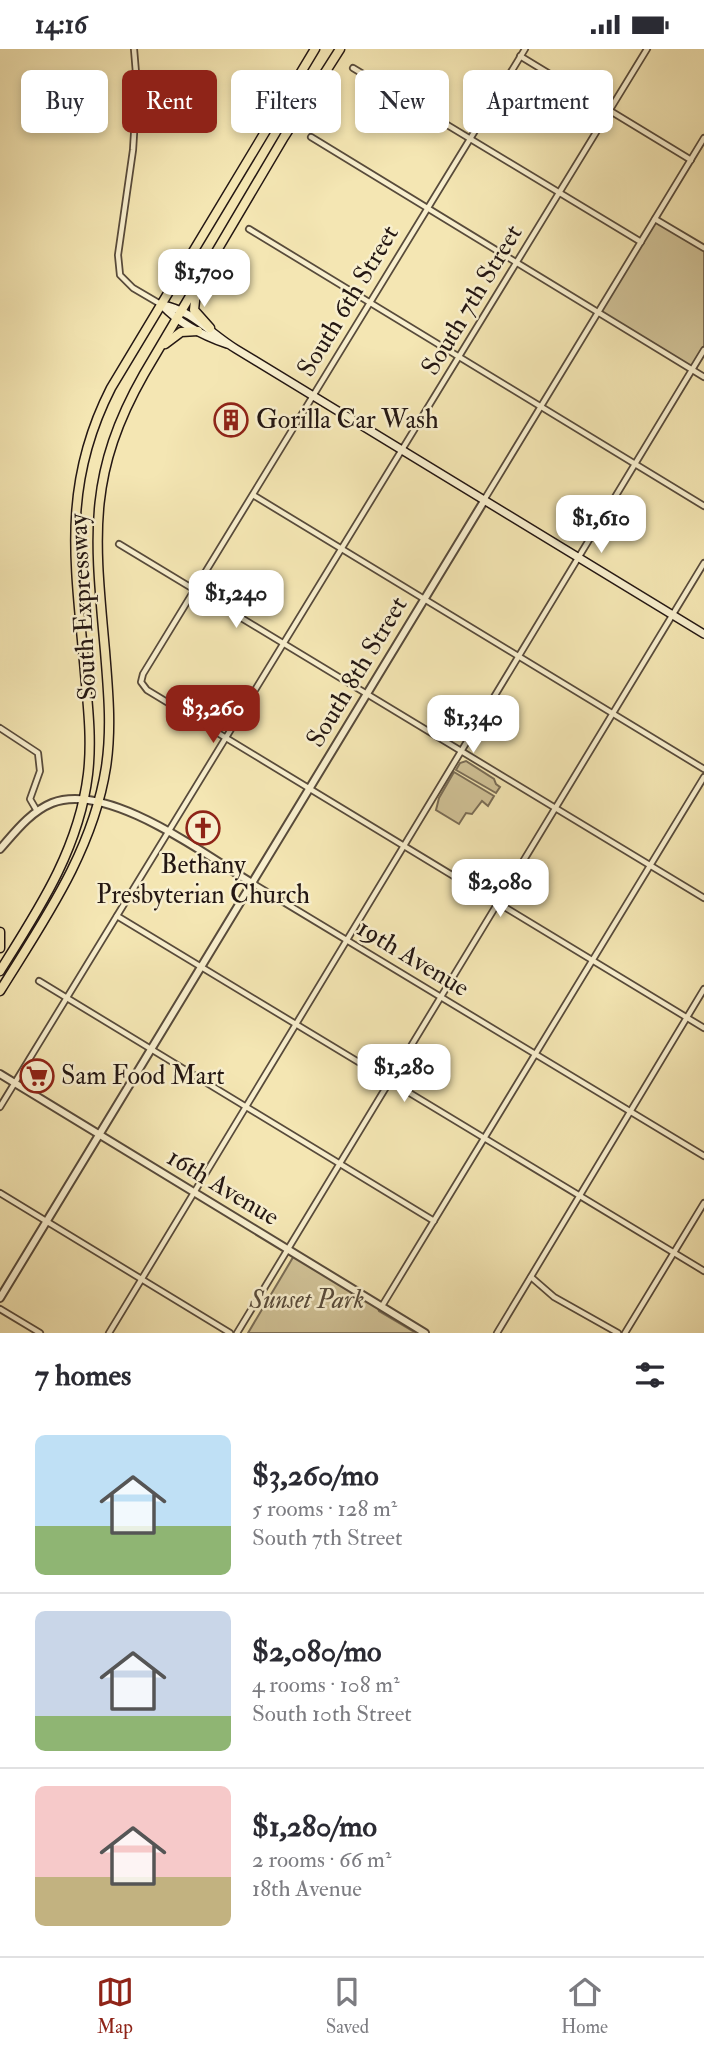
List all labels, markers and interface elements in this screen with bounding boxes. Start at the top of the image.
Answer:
text: 14:16 [35,9,87,41]
chip: Buy [21,70,108,133]
chip: Rent [122,70,217,133]
chip: Filters [231,70,341,133]
chip: New [355,70,449,133]
chip: Apartment [463,70,613,133]
street label: South 6th Street [290,219,406,383]
street label: South 7th Street [415,219,529,381]
pin: $1,700 [147,250,261,309]
text: $1,700 [174,257,234,286]
building icon: Gorilla Car Wash [212,401,250,439]
place label: Gorilla Car Wash [256,404,439,436]
pin: $1,610 [544,496,658,555]
text: $1,610 [572,503,630,532]
street label: South Expressway [62,512,105,701]
pin: $1,240 [179,571,293,630]
text: $1,240 [205,578,267,607]
street label: South 8th Street [299,591,415,753]
pin: $3,260 [156,685,270,745]
text: $3,260 [182,693,244,722]
pin: $1,340 [416,695,530,755]
text: $1,340 [443,703,503,732]
church icon: Bethany Presbyterian Church [184,809,222,847]
place label: Bethany Presbyterian Church [96,849,310,911]
pin: $2,080 [443,859,557,919]
text: $2,080 [468,867,532,896]
street label: 19th Avenue [351,912,475,1004]
pin: $1,280 [347,1045,461,1104]
text: $1,280 [374,1052,434,1081]
supermarket icon: Sam Food Mart [18,1057,56,1095]
place label: Sam Food Mart [61,1060,225,1092]
street label: 16th Avenue [161,1141,285,1233]
park label: Sunset Park [249,1284,364,1316]
icon: filters [631,1356,669,1394]
text: 7 homes [35,1357,131,1394]
text: $3,260/mo [252,1457,379,1494]
icon: home [91,1463,175,1547]
text: 5 rooms · 128 m² [252,1494,397,1523]
text: South 7th Street [252,1523,402,1552]
text: $2,080/mo [252,1633,382,1670]
icon: home [91,1639,175,1723]
text: 4 rooms · 108 m² [252,1670,400,1699]
text: South 10th Street [252,1699,412,1728]
text: $1,280/mo [252,1808,377,1845]
icon: home [91,1814,175,1898]
text: 2 rooms · 66 m² [252,1845,391,1874]
text: 18th Avenue [252,1874,362,1903]
tab: Map [96,1973,134,2039]
tab: Saved [326,1973,369,2039]
tab: Home [561,1973,608,2039]

